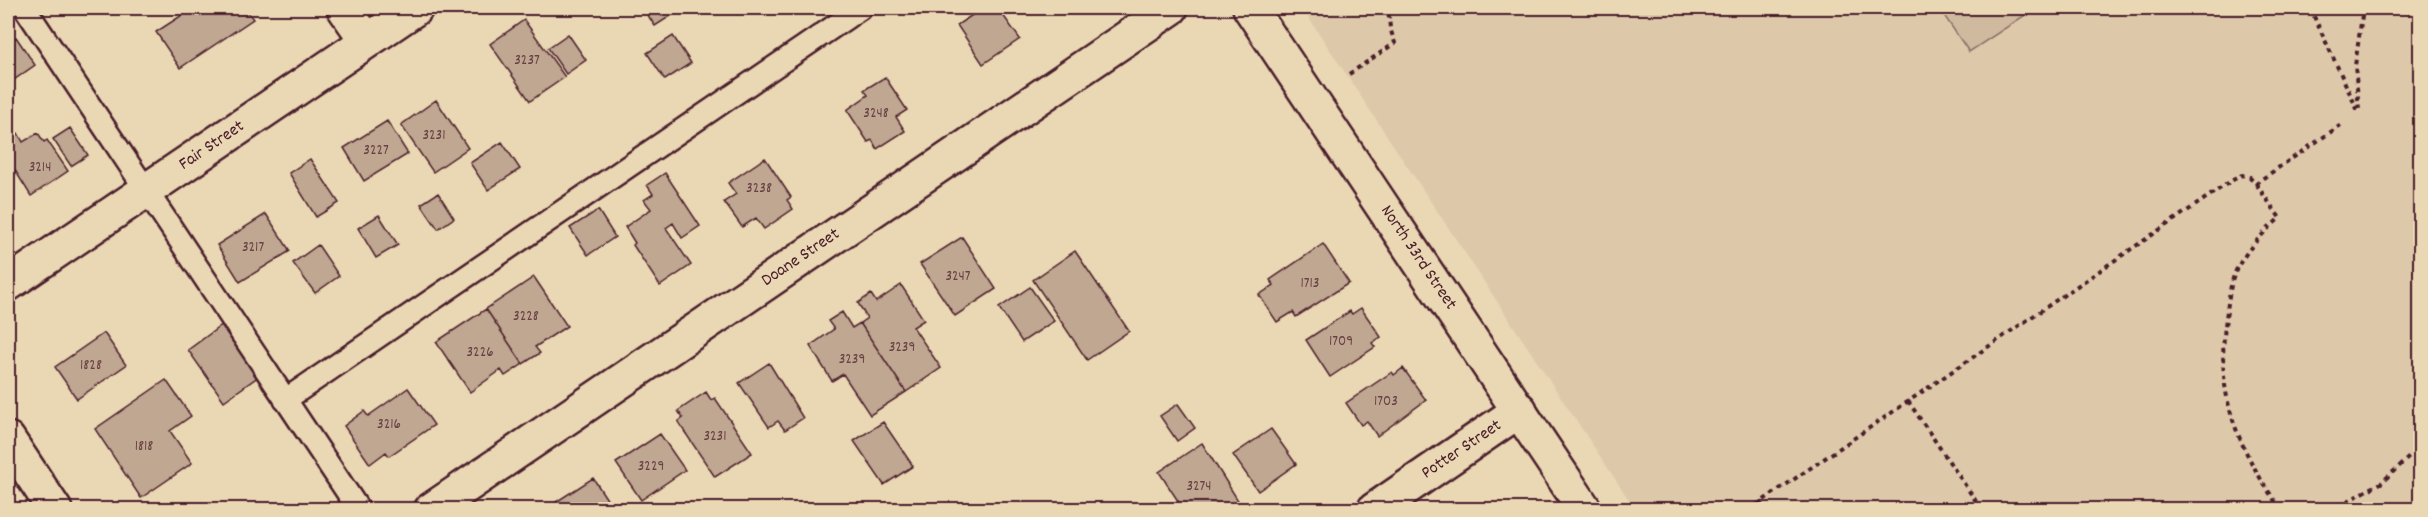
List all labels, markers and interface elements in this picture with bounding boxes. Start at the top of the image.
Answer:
house number: 3237 [514,50,540,72]
house number: 3248 [863,103,889,125]
street label: Fair Street [174,115,250,177]
house number: 3231 [422,125,446,147]
house number: 3227 [363,140,389,162]
house number: 3214 [29,157,51,179]
house number: 3238 [746,178,772,200]
street label: North 33rd Street [1374,201,1463,316]
street label: Doane Street [757,222,846,293]
house number: 3217 [242,237,264,259]
house number: 3247 [945,266,971,288]
house number: 1713 [1301,273,1319,295]
house number: 3228 [513,306,539,328]
house number: 1709 [1329,331,1353,353]
house number: 3239 [889,337,915,359]
house number: 3226 [466,342,494,364]
house number: 3239 [839,349,865,371]
house number: 1828 [80,355,102,377]
house number: 1703 [1374,391,1398,413]
house number: 3216 [377,414,401,436]
street label: Potter Street [1417,414,1507,486]
house number: 3231 [703,426,727,448]
house number: 1818 [135,436,153,458]
house number: 3229 [638,456,664,478]
house number: 3274 [1186,476,1212,498]

